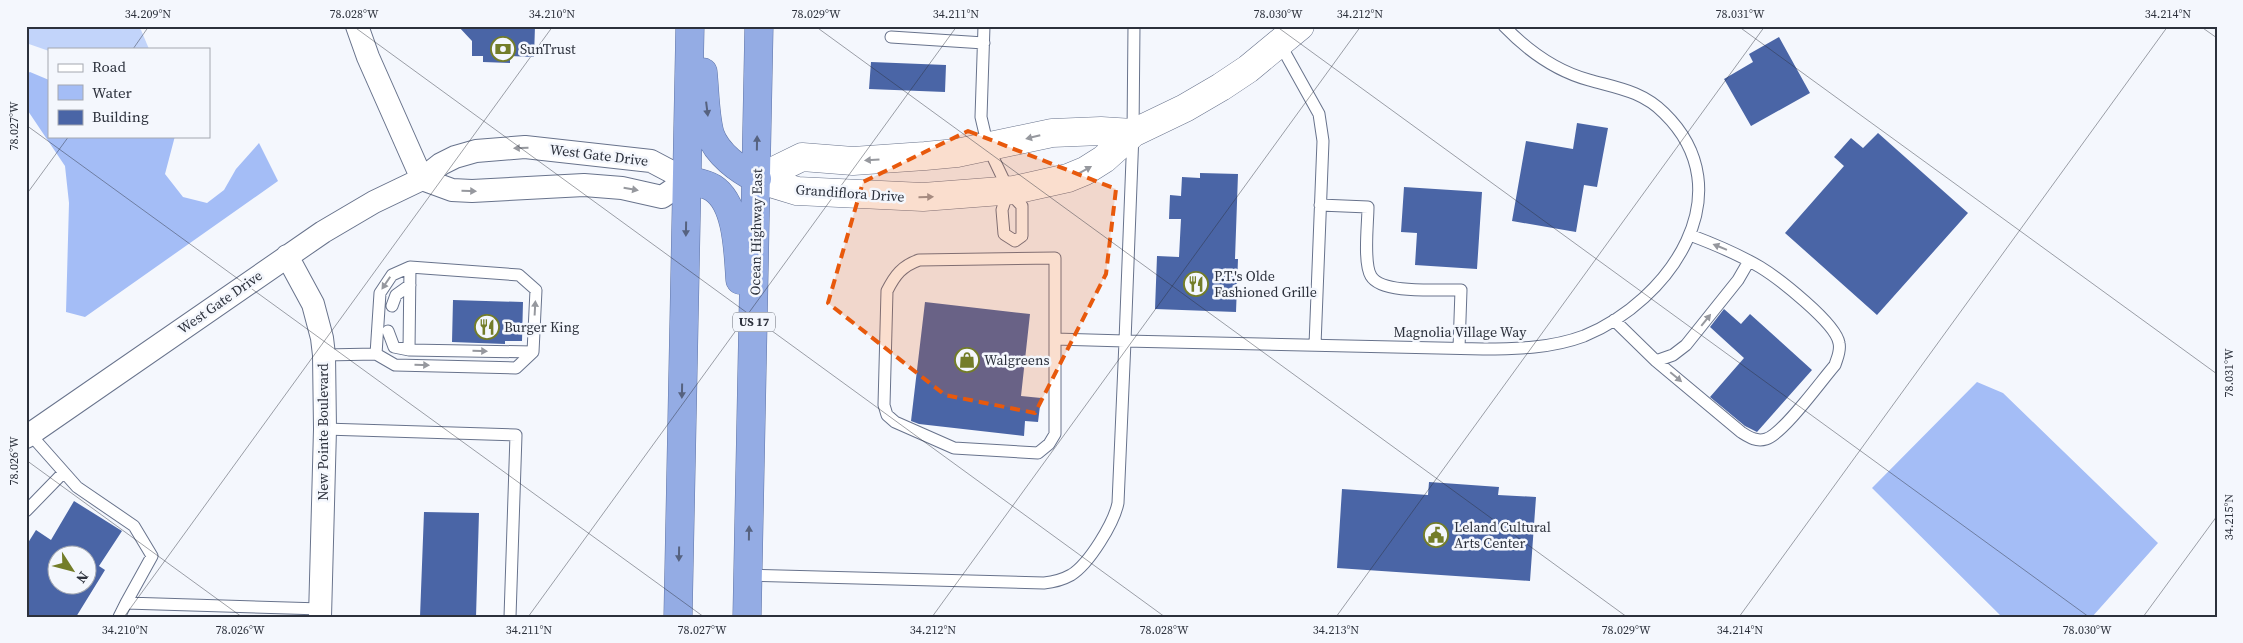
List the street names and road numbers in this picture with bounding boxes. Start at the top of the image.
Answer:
street label: West Gate Drive [549,139,649,171]
street label: Ocean Highway East [745,168,767,296]
street label: Grandiflora Drive [795,179,905,207]
street label: West Gate Drive [174,265,266,339]
road number: US 17 [733,313,775,332]
street label: Magnolia Village Way [1393,322,1527,342]
street label: New Pointe Boulevard [313,363,333,501]

